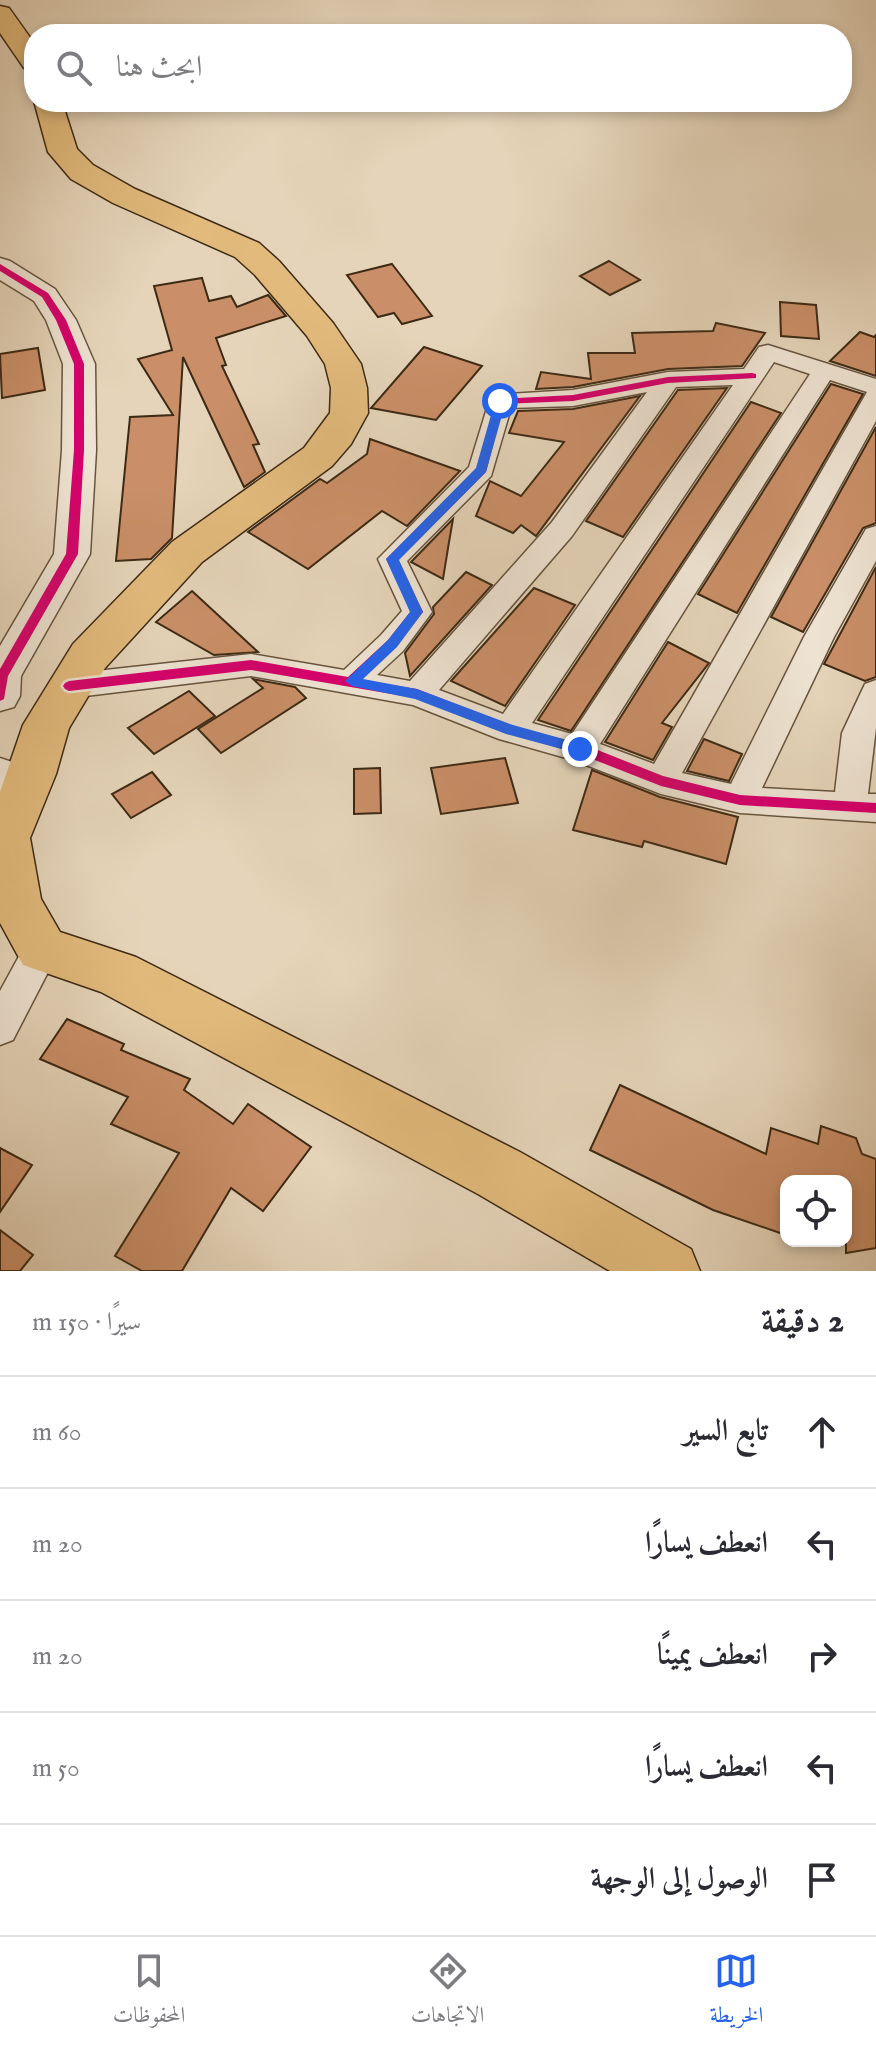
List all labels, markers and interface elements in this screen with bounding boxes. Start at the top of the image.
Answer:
search box [24,24,852,112]
icon: search [52,46,96,90]
text: ابحث هنا [116,49,203,87]
route start [482,383,518,419]
route end [562,731,598,767]
map controls [780,1175,852,1247]
button: locate [780,1175,852,1247]
text: 2 دقيقة [761,1300,844,1343]
text: سيرًا · 150 m [32,1306,141,1339]
icon: ahead [800,1410,844,1454]
text: تابع السير [683,1413,768,1451]
text: 60 m [32,1416,82,1449]
icon: left [800,1522,844,1566]
text: انعطف يسارًا [645,1525,768,1563]
text: 20 m [32,1528,83,1561]
icon: right [800,1634,844,1678]
text: انعطف يمينًا [657,1637,768,1675]
text: 20 m [32,1640,83,1673]
icon: left [800,1746,844,1790]
text: انعطف يسارًا [645,1749,768,1787]
text: 50 m [32,1752,80,1785]
icon: arrive [800,1858,844,1902]
text: الوصول إلى الوجهة [591,1861,768,1899]
tab: المحفوظات [113,1949,185,2036]
tab: الاتجاهات [411,1949,484,2036]
tab: الخريطة [710,1949,763,2036]

